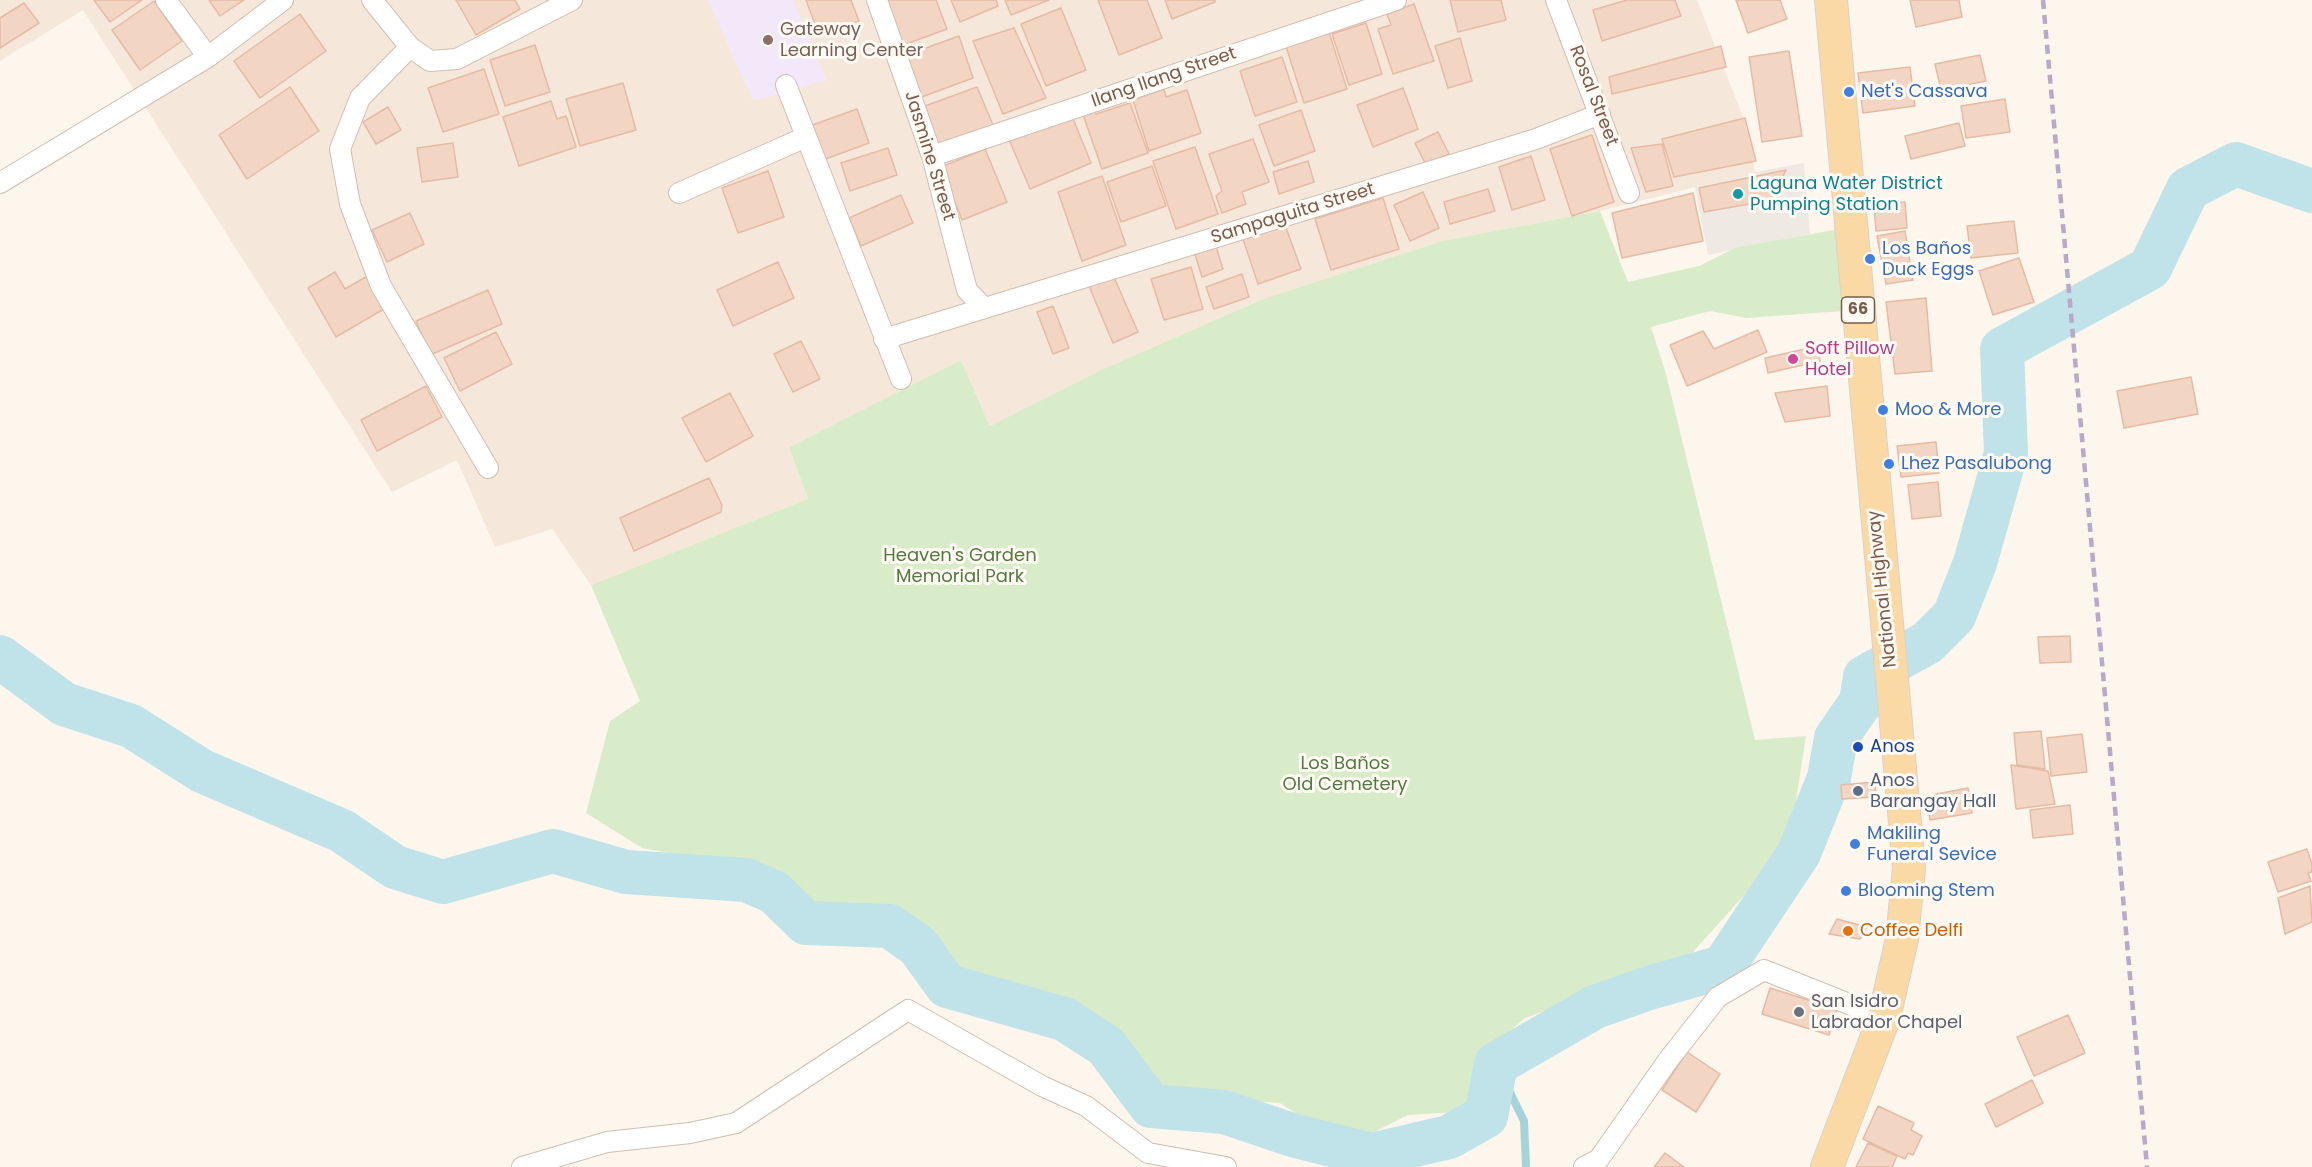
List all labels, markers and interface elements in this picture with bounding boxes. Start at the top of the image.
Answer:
place label: Gateway Learning Center [780,19,923,62]
marker: Gateway Learning Center [761,33,775,47]
street label: Ilang Ilang Street [1089,43,1239,113]
street label: Rosal Street [1564,43,1622,149]
place label: Net's Cassava [1861,81,1988,103]
marker: Net's Cassava [1842,85,1856,99]
street label: Jasmine Street [899,89,959,223]
place label: Laguna Water District Pumping Station [1750,173,1943,216]
street label: Sampaguita Street [1209,179,1377,249]
marker: Laguna Water District Pumping Station [1731,187,1745,201]
place label: Los Baños Duck Eggs [1882,238,1974,280]
marker: Los Baños Duck Eggs [1863,252,1877,266]
road number: 66 [1842,297,1874,323]
place label: Soft Pillow Hotel [1805,338,1894,380]
marker: Soft Pillow Hotel [1786,352,1800,366]
place label: Moo & More [1895,399,2001,421]
marker: Moo & More [1876,403,1890,417]
place label: Lhez Pasalubong [1901,453,2052,475]
marker: Lhez Pasalubong [1882,457,1896,471]
street label: National Highway [1864,509,1902,669]
park label: Heaven's Garden Memorial Park [883,545,1037,588]
place label: Anos [1870,736,1915,758]
marker: Anos [1851,740,1865,754]
park label: Los Baños Old Cemetery [1283,753,1407,795]
place label: Anos Barangay Hall [1870,770,1996,812]
marker: Anos Barangay Hall [1851,784,1865,798]
place label: Makiling Funeral Sevice [1867,823,1997,866]
marker: Makiling Funeral Sevice [1848,837,1862,851]
place label: Blooming Stem [1858,880,1995,902]
marker: Blooming Stem [1839,884,1853,898]
place label: Coffee Delfi [1860,920,1963,942]
marker: Coffee Delfi [1841,924,1855,938]
place label: San Isidro Labrador Chapel [1811,991,1963,1034]
marker: San Isidro Labrador Chapel [1792,1005,1806,1019]

